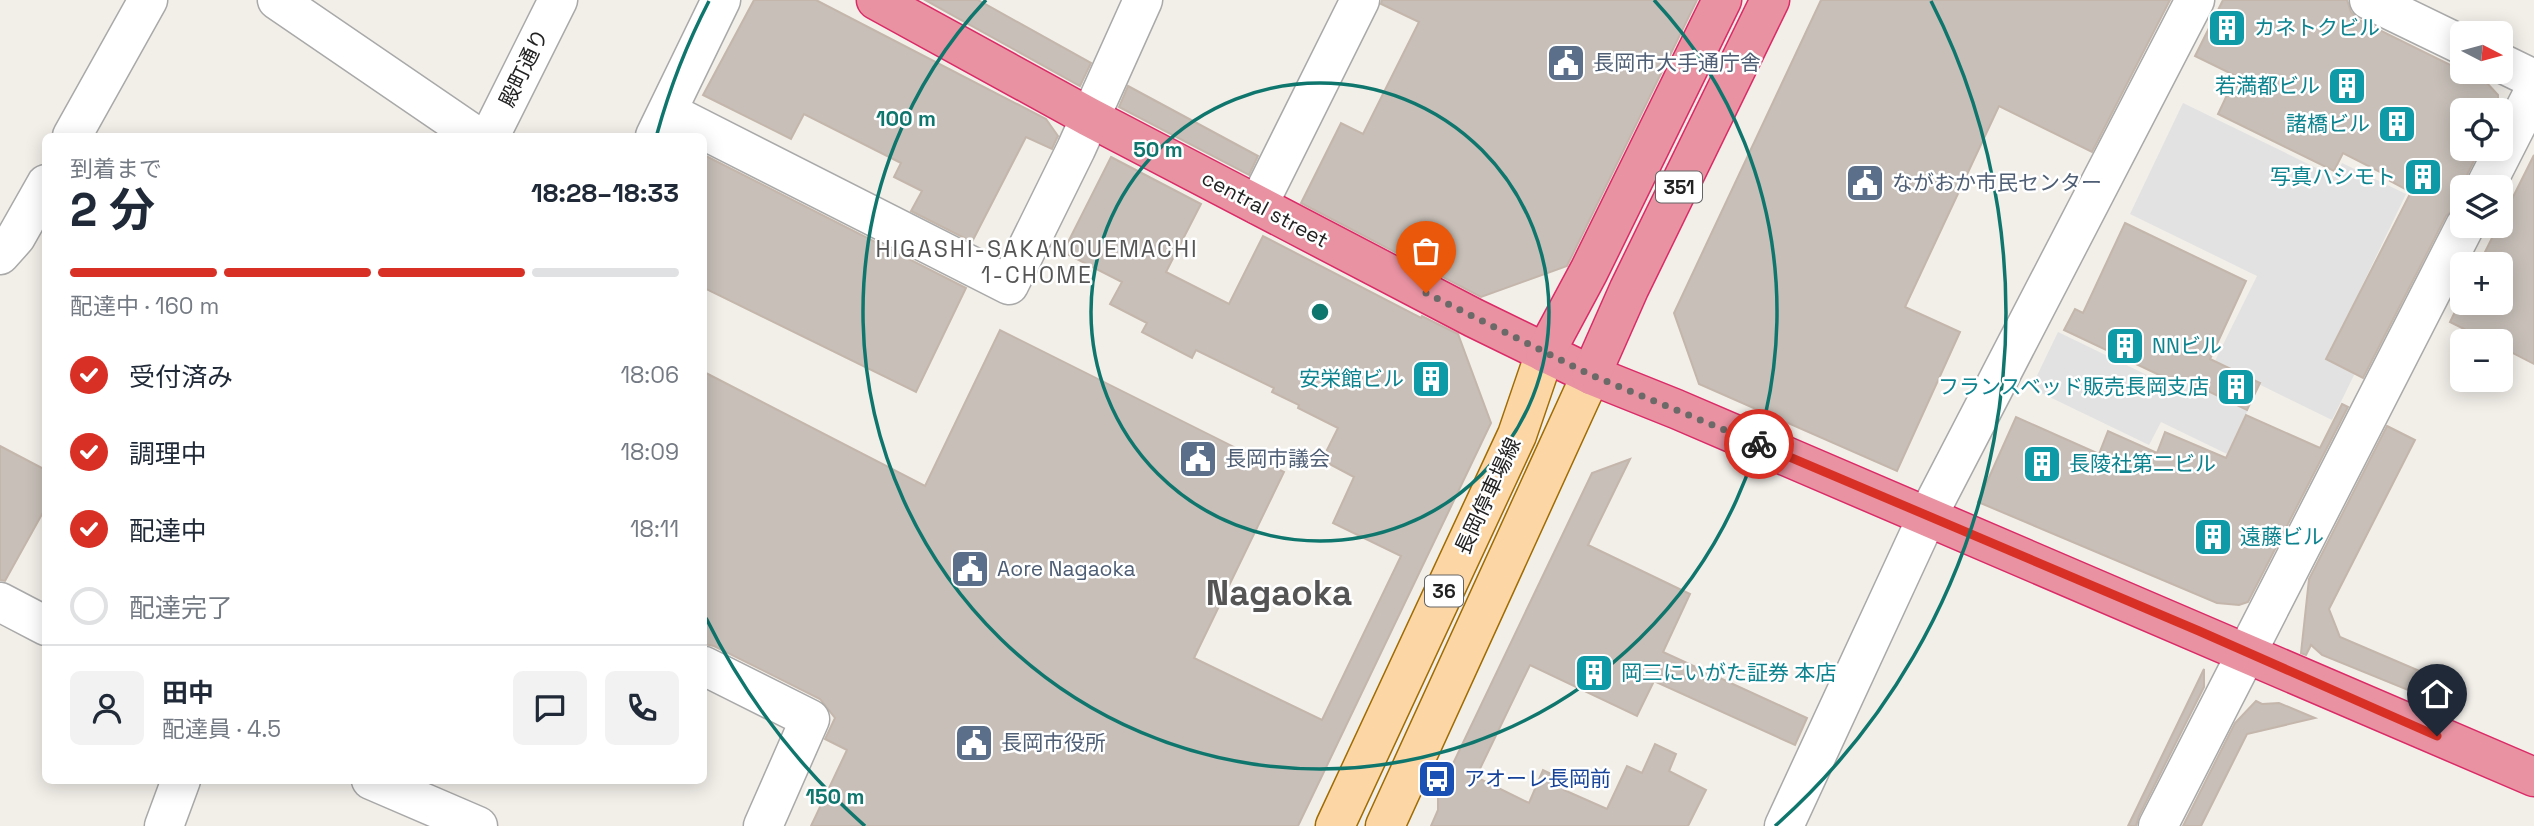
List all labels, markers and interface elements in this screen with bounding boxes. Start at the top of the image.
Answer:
building icon: カネトクビル [2206,7,2248,49]
place label: カネトクビル [2254,14,2380,41]
north arrow [2450,21,2513,84]
map controls [2450,21,2513,392]
street label: 殿町通り [493,24,554,111]
public building icon: 長岡市大手通庁舎 [1545,42,1587,84]
place label: 長岡市大手通庁舎 [1593,49,1761,76]
building icon: 若満都ビル [2326,65,2368,107]
place label: 若満都ビル [2215,72,2320,99]
button: locate [2450,98,2513,161]
building icon: 諸橋ビル [2376,103,2418,145]
text: 100 m [876,105,936,132]
place label: 諸橋ビル [2286,110,2370,137]
text: 50 m [1133,136,1183,163]
text: 到着まで [70,154,162,184]
building icon: 写真ハシモト [2402,156,2444,198]
public building icon: ながおか市民センター [1844,162,1886,204]
place label: 写真ハシモト [2270,163,2396,190]
street label: central street [1197,164,1333,253]
place label: ながおか市民センター [1892,169,2102,196]
road number: 351 [1656,172,1702,202]
button: layers [2450,175,2513,238]
text: 18:28–18:33 [531,176,679,210]
text: 2 分 [70,181,155,239]
pin [1396,221,1456,293]
icon: bag [1407,232,1445,270]
district label: HIGASHI-SAKANOUEMACHI 1-CHOME [875,234,1199,290]
button: + [2450,252,2513,315]
text: 配達中 · 160 m [70,291,219,321]
centre of rings [1308,300,1332,324]
building icon: NNビル [2104,325,2146,367]
button: − [2450,329,2513,392]
place label: NNビル [2152,332,2222,359]
icon: check [70,356,108,394]
building icon: 安栄館ビル [1410,358,1452,400]
text: 受付済み [129,360,233,394]
text: 18:06 [620,360,679,390]
place label: 安栄館ビル [1299,365,1404,392]
building icon: フランスベッド販売長岡支店 [2215,366,2257,408]
place label: フランスベッド販売長岡支店 [1938,373,2209,400]
courier [1724,409,1794,479]
icon: bike [1740,425,1778,463]
icon: check [70,433,108,471]
street label: 長岡停車場線 [1449,433,1526,559]
text: 調理中 [129,437,207,471]
text: 18:09 [620,437,679,467]
public building icon: 長岡市議会 [1177,438,1219,480]
building icon: 長陵社第二ビル [2021,443,2063,485]
place label: 長岡市議会 [1225,445,1330,472]
place label: 長陵社第二ビル [2069,450,2216,477]
icon: check [70,510,108,548]
text: 配達中 [129,514,207,548]
text: 18:11 [630,514,679,544]
building icon: 遠藤ビル [2192,516,2234,558]
place label: 遠藤ビル [2240,523,2324,550]
public building icon: Aore Nagaoka [949,548,991,590]
place label: Aore Nagaoka [997,555,1136,582]
district label: Nagaoka [1206,571,1352,615]
road number: 36 [1425,576,1463,606]
text: 配達完了 [129,591,233,625]
building icon: 岡三にいがた証券 本店 [1573,652,1615,694]
place label: 岡三にいがた証券 本店 [1621,659,1836,686]
pin [2407,664,2467,736]
button: person [70,671,144,745]
button: chat [513,671,587,745]
button: phone [605,671,679,745]
icon: home [2418,675,2456,713]
text: 田中 [162,676,214,710]
text: 配達員 · 4.5 [162,714,281,744]
public building icon: 長岡市役所 [953,722,995,764]
place label: 長岡市役所 [1001,729,1106,756]
bus stop icon: アオーレ長岡前 [1416,758,1458,800]
place label: アオーレ長岡前 [1464,765,1611,792]
text: 150 m [806,783,864,810]

